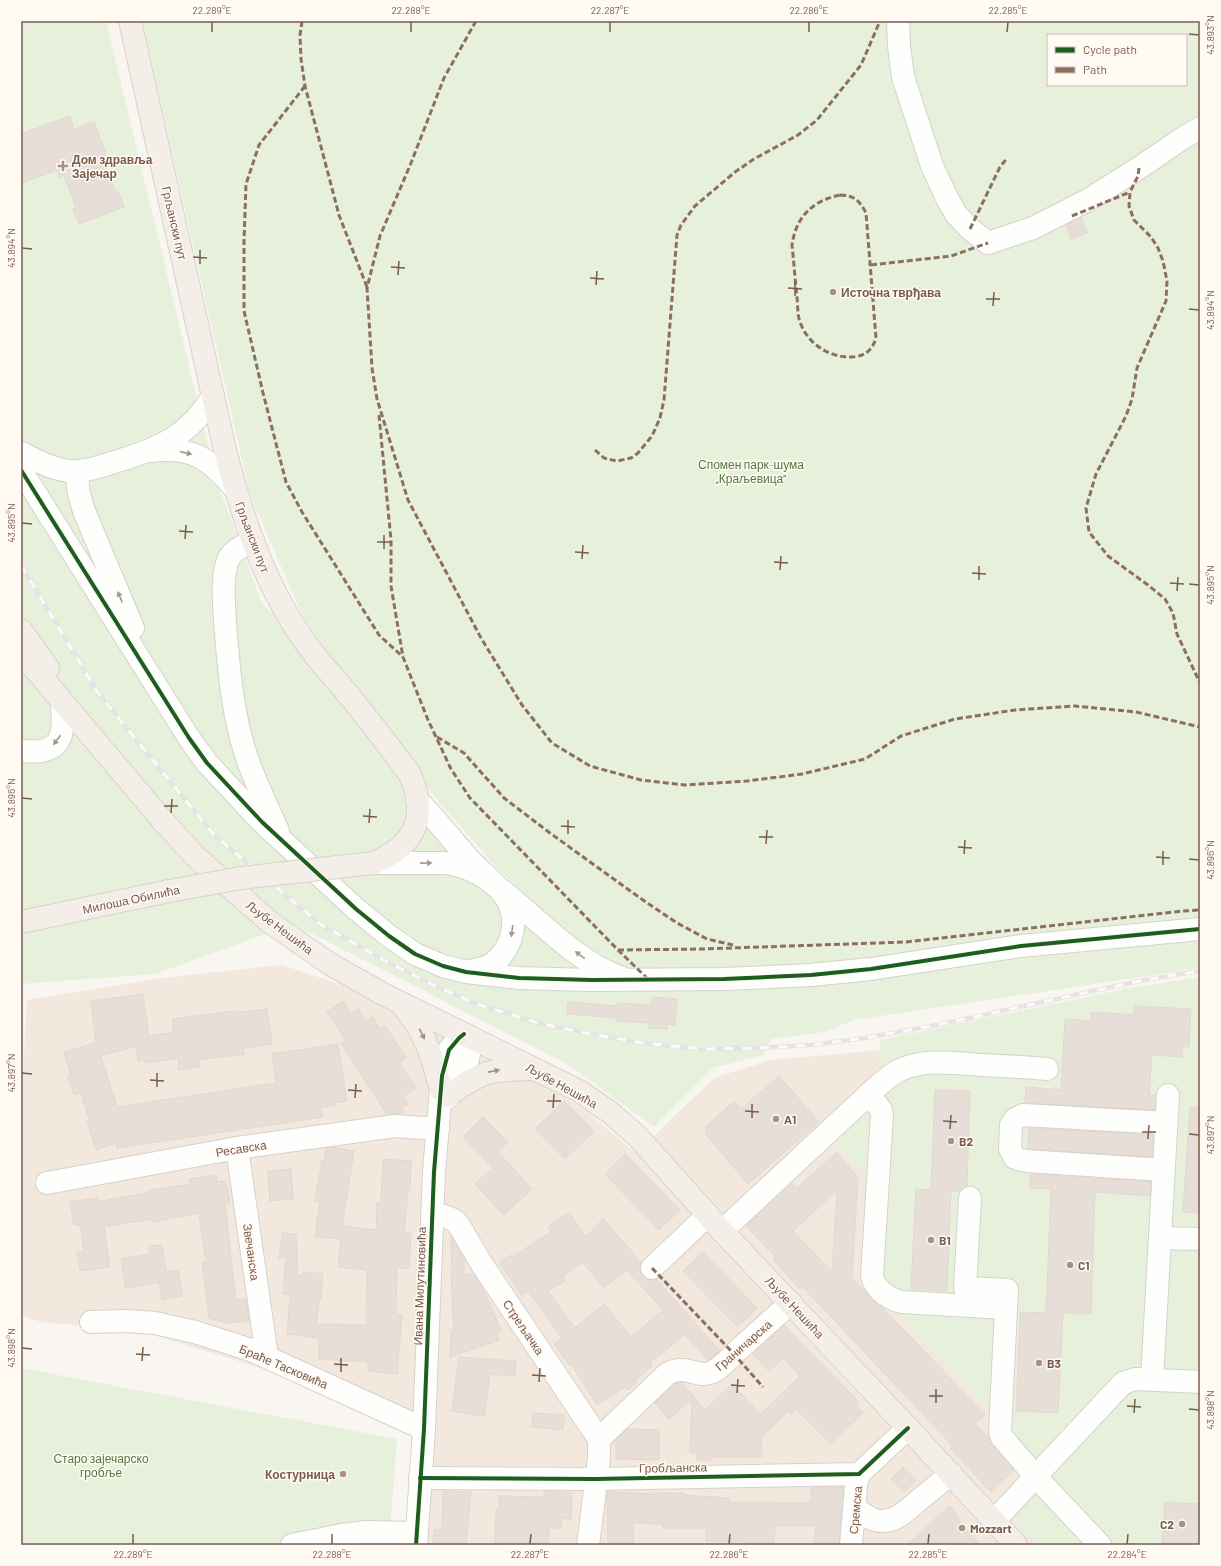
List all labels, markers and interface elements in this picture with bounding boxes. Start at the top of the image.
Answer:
text: 22.289°E [192,4,232,16]
text: 22.288°E [391,4,431,16]
text: 22.287°E [591,4,629,16]
text: 22.286°E [789,4,829,16]
text: 22.285°E [988,4,1028,16]
text: 43.893°N [1204,15,1216,55]
legend [1047,34,1187,86]
text: Cycle path [1083,42,1137,56]
text: Path [1083,62,1107,76]
place label: Дом здравља Зајечар [72,152,153,181]
marker: Дом здравља Зајечар [57,160,69,172]
street label: Грљански пут [159,185,190,262]
text: 43.894°N [5,228,17,268]
place label: Источна тврђава [841,285,941,300]
marker: Источна тврђава [828,287,838,297]
text: 43.894°N [1204,290,1216,330]
one-way arrow [180,450,192,456]
park label: Спомен парк-шума „Краљевица” [698,457,804,486]
street label: Грљански пут [232,499,273,575]
text: 43.895°N [5,503,17,543]
text: 43.895°N [1204,565,1216,605]
one-way arrow [117,591,123,602]
one-way arrow [53,734,62,745]
text: 43.896°N [5,778,17,818]
text: 43.896°N [1204,840,1216,880]
one-way arrow [420,860,433,866]
street label: Милоша Обилића [81,882,181,916]
street label: Љубе Нешића [243,897,316,958]
one-way arrow [509,925,515,937]
one-way arrow [575,951,586,959]
one-way arrow [419,1028,425,1040]
text: 43.897°N [5,1053,17,1093]
street label: Љубе Нешића [523,1060,601,1111]
one-way arrow [487,1068,500,1074]
place label: A1 [784,1112,796,1126]
marker: A1 [771,1114,781,1124]
text: 43.897°N [1204,1115,1216,1155]
place label: B2 [959,1134,973,1148]
marker: B2 [946,1136,956,1146]
street label: Ресавска [215,1137,268,1159]
street label: Звечанска [241,1223,263,1282]
street label: Ивана Милутиновића [410,1226,429,1346]
place label: B1 [939,1233,951,1247]
marker: B1 [926,1235,936,1245]
place label: C1 [1078,1258,1090,1272]
marker: C1 [1065,1260,1075,1270]
street label: Љубе Нешића [762,1273,828,1342]
street label: Стрељачка [500,1297,548,1358]
street label: Граничарска [712,1316,775,1374]
text: 43.898°N [5,1328,17,1368]
street label: Браће Тасковића [237,1341,331,1392]
place label: B3 [1047,1356,1061,1370]
marker: B3 [1034,1358,1044,1368]
text: 43.898°N [1204,1390,1216,1430]
park label: Старо зајечарско гробље [53,1451,149,1480]
street label: Гробљанска [639,1459,708,1476]
place label: Костурница [265,1467,335,1482]
marker: Костурница [338,1469,348,1479]
street label: Сремска [846,1485,865,1535]
place label: C2 [1160,1517,1174,1531]
marker: C2 [1177,1519,1187,1529]
place label: Mozzart [970,1521,1012,1535]
marker: Mozzart [957,1523,967,1533]
text: 22.289°E [113,1548,153,1560]
text: 22.288°E [312,1548,352,1560]
text: 22.287°E [511,1548,549,1560]
text: 22.286°E [709,1548,749,1560]
text: 22.285°E [908,1548,948,1560]
text: 22.284°E [1107,1548,1147,1560]

